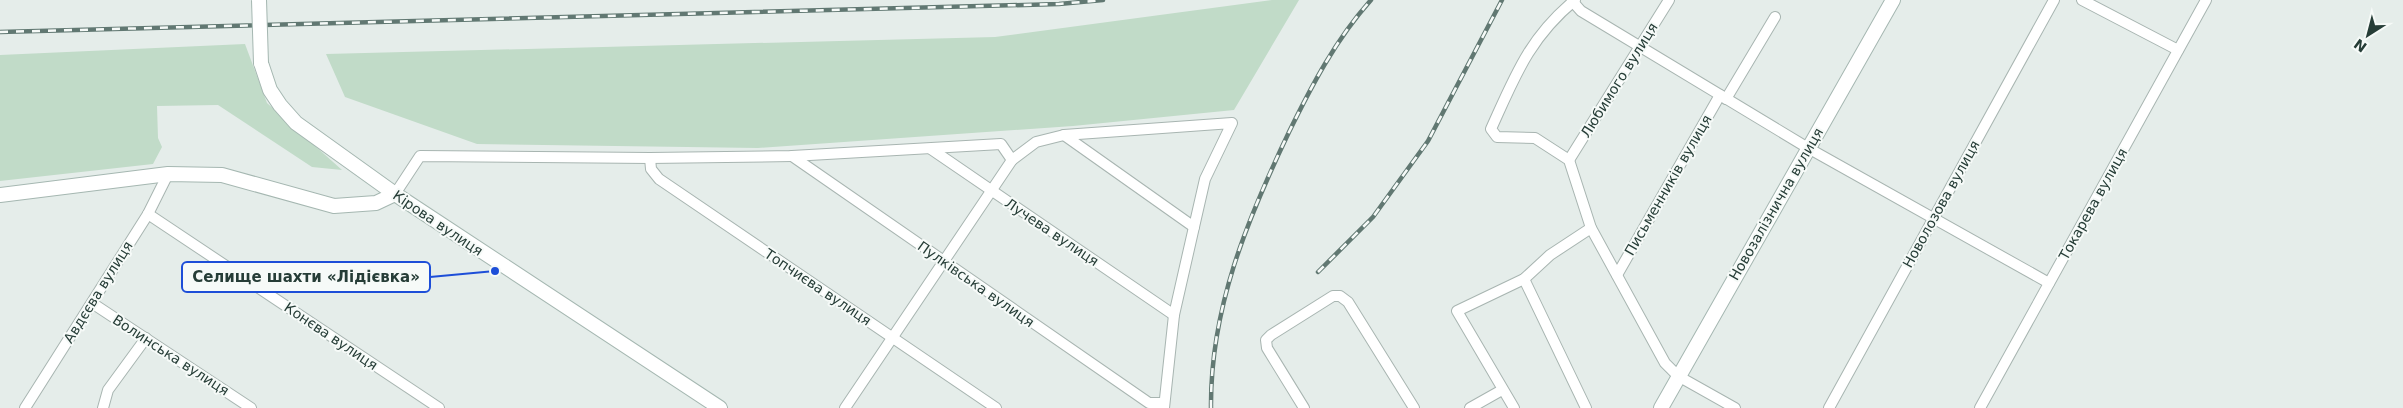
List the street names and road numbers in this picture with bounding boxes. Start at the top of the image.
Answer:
street label: Любимого вулиця [1577,20,1661,140]
street label: Письменників вулиця [1621,112,1715,258]
street label: Новозалізнична вулиця [1726,125,1826,283]
street label: Новолозова вулиця [1899,137,1983,271]
street label: Токарева вулиця [2055,145,2130,264]
street label: Кірова вулиця [390,187,486,259]
street label: Лучева вулиця [1002,195,1102,269]
street label: Авдєєва вулиця [60,238,136,346]
street label: Пулківська вулиця [915,238,1037,330]
street label: Топчиєва вулиця [761,245,874,329]
street label: Конєва вулиця [281,299,381,373]
street label: Волинська вулиця [110,311,232,399]

